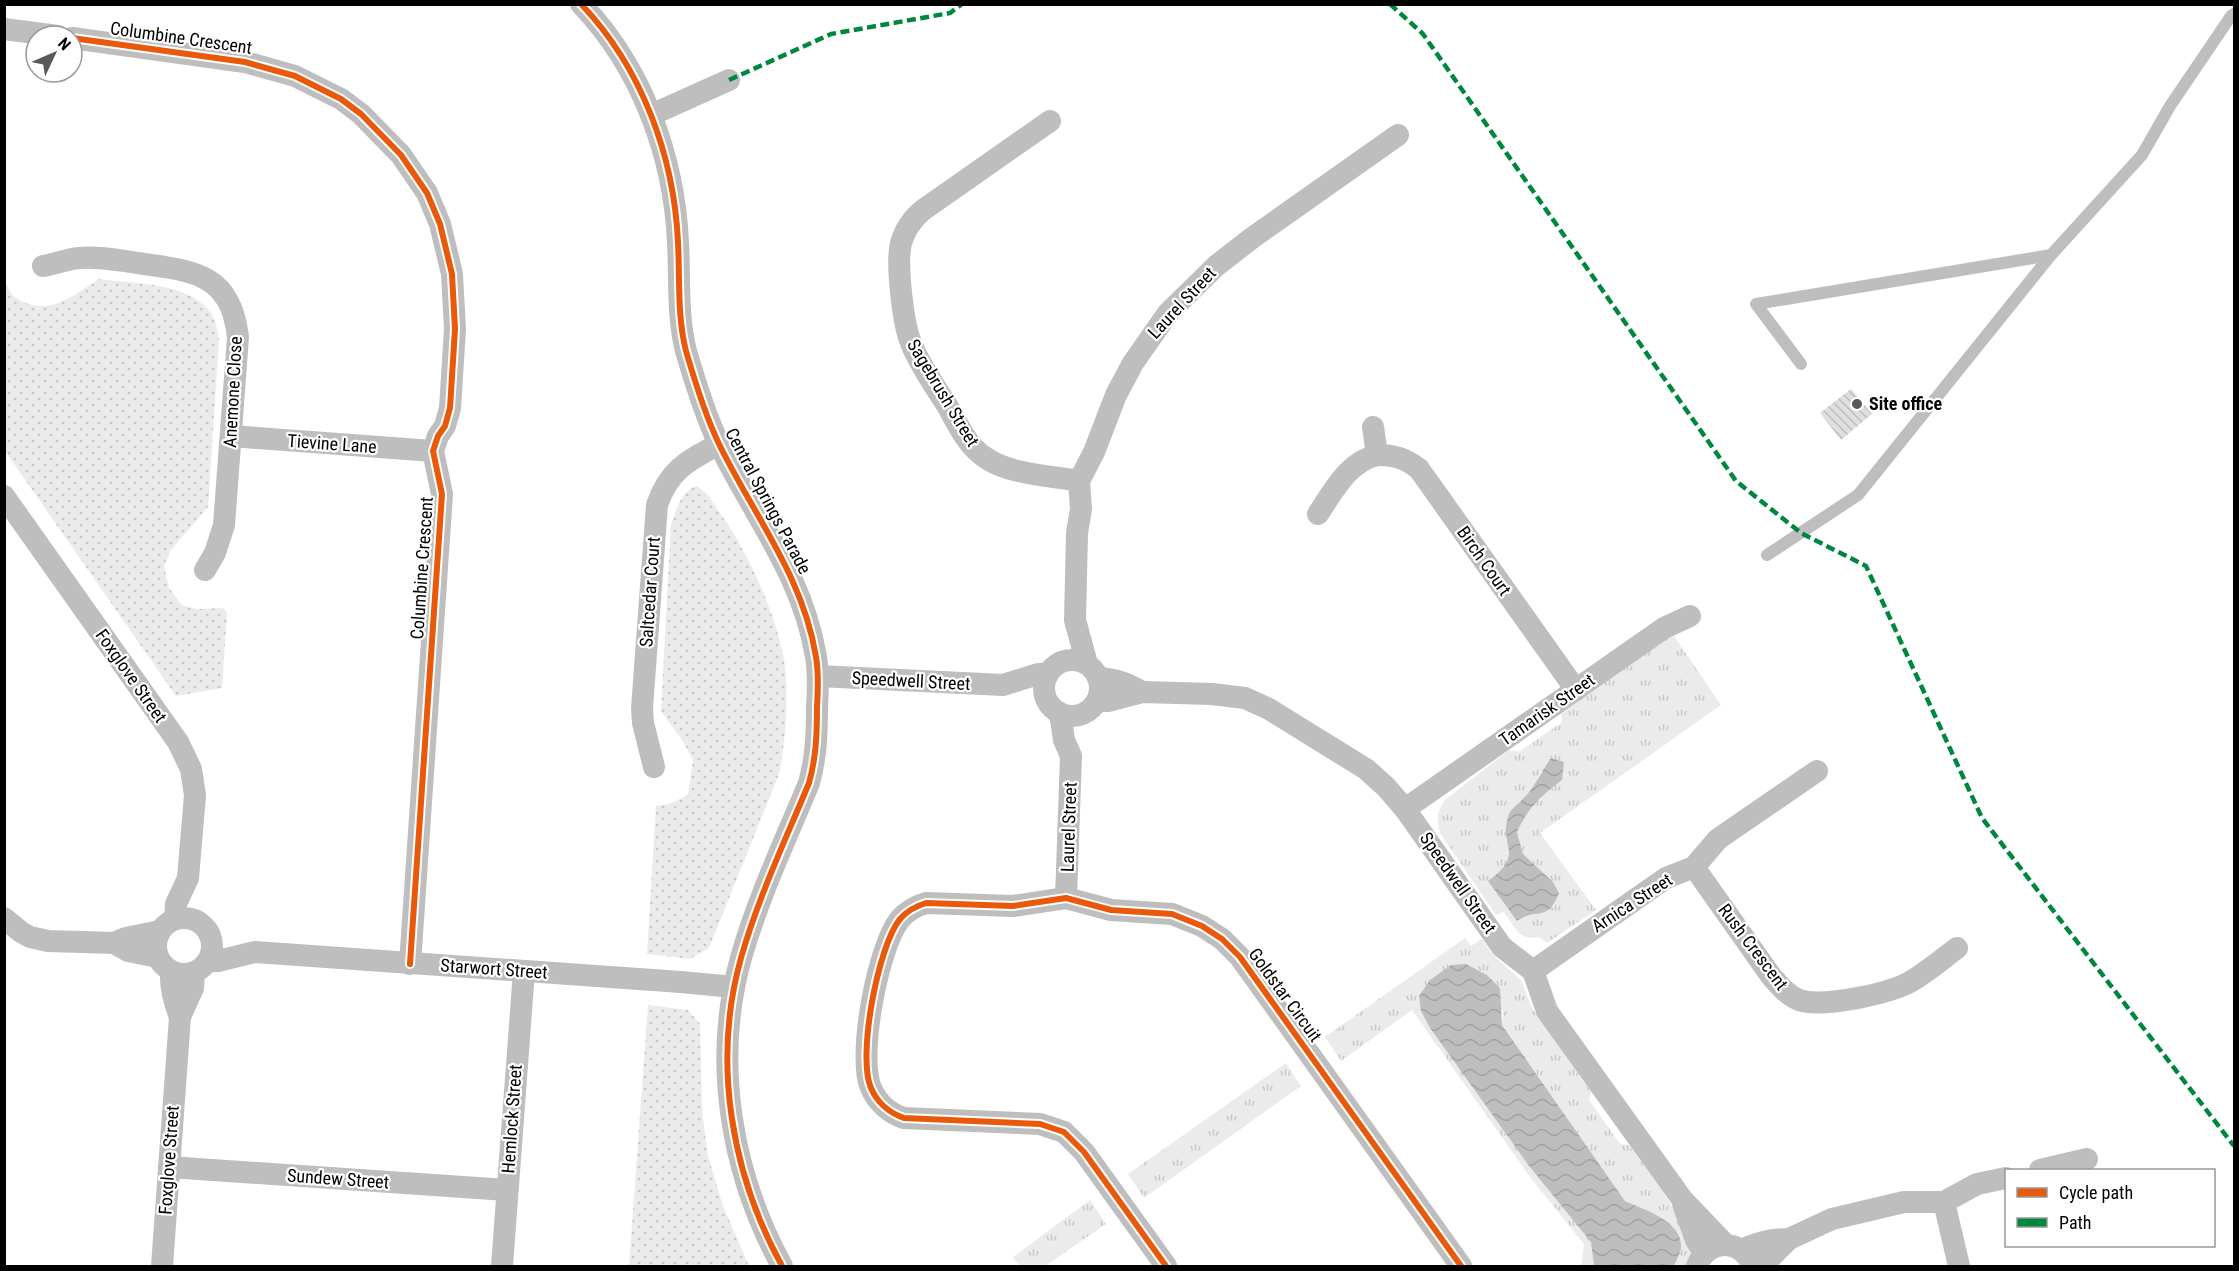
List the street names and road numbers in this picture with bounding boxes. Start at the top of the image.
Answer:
street label: Columbine Crescent [109,17,253,58]
street label: Laurel Street [1143,263,1220,343]
street label: Sagebrush Street [903,335,984,450]
street label: Anemone Close [219,336,246,448]
street label: Central Springs Parade [721,424,816,577]
street label: Tievine Lane [287,430,377,457]
street label: Columbine Crescent [406,496,437,640]
street label: Birch Court [1453,522,1516,599]
street label: Saltcedar Court [635,536,664,648]
street label: Foxglove Street [91,625,171,727]
street label: Speedwell Street [851,667,971,694]
street label: Tamarisk Street [1495,669,1598,750]
street label: Laurel Street [1056,782,1081,872]
street label: Speedwell Street [1416,828,1501,937]
street label: Arnica Street [1587,869,1676,936]
street label: Rush Crescent [1714,900,1793,994]
street label: Goldstar Circuit [1244,944,1326,1046]
street label: Starwort Street [440,954,548,983]
street label: Hemlock Street [497,1064,526,1174]
street label: Foxglove Street [154,1105,183,1215]
street label: Sundew Street [286,1164,390,1193]

